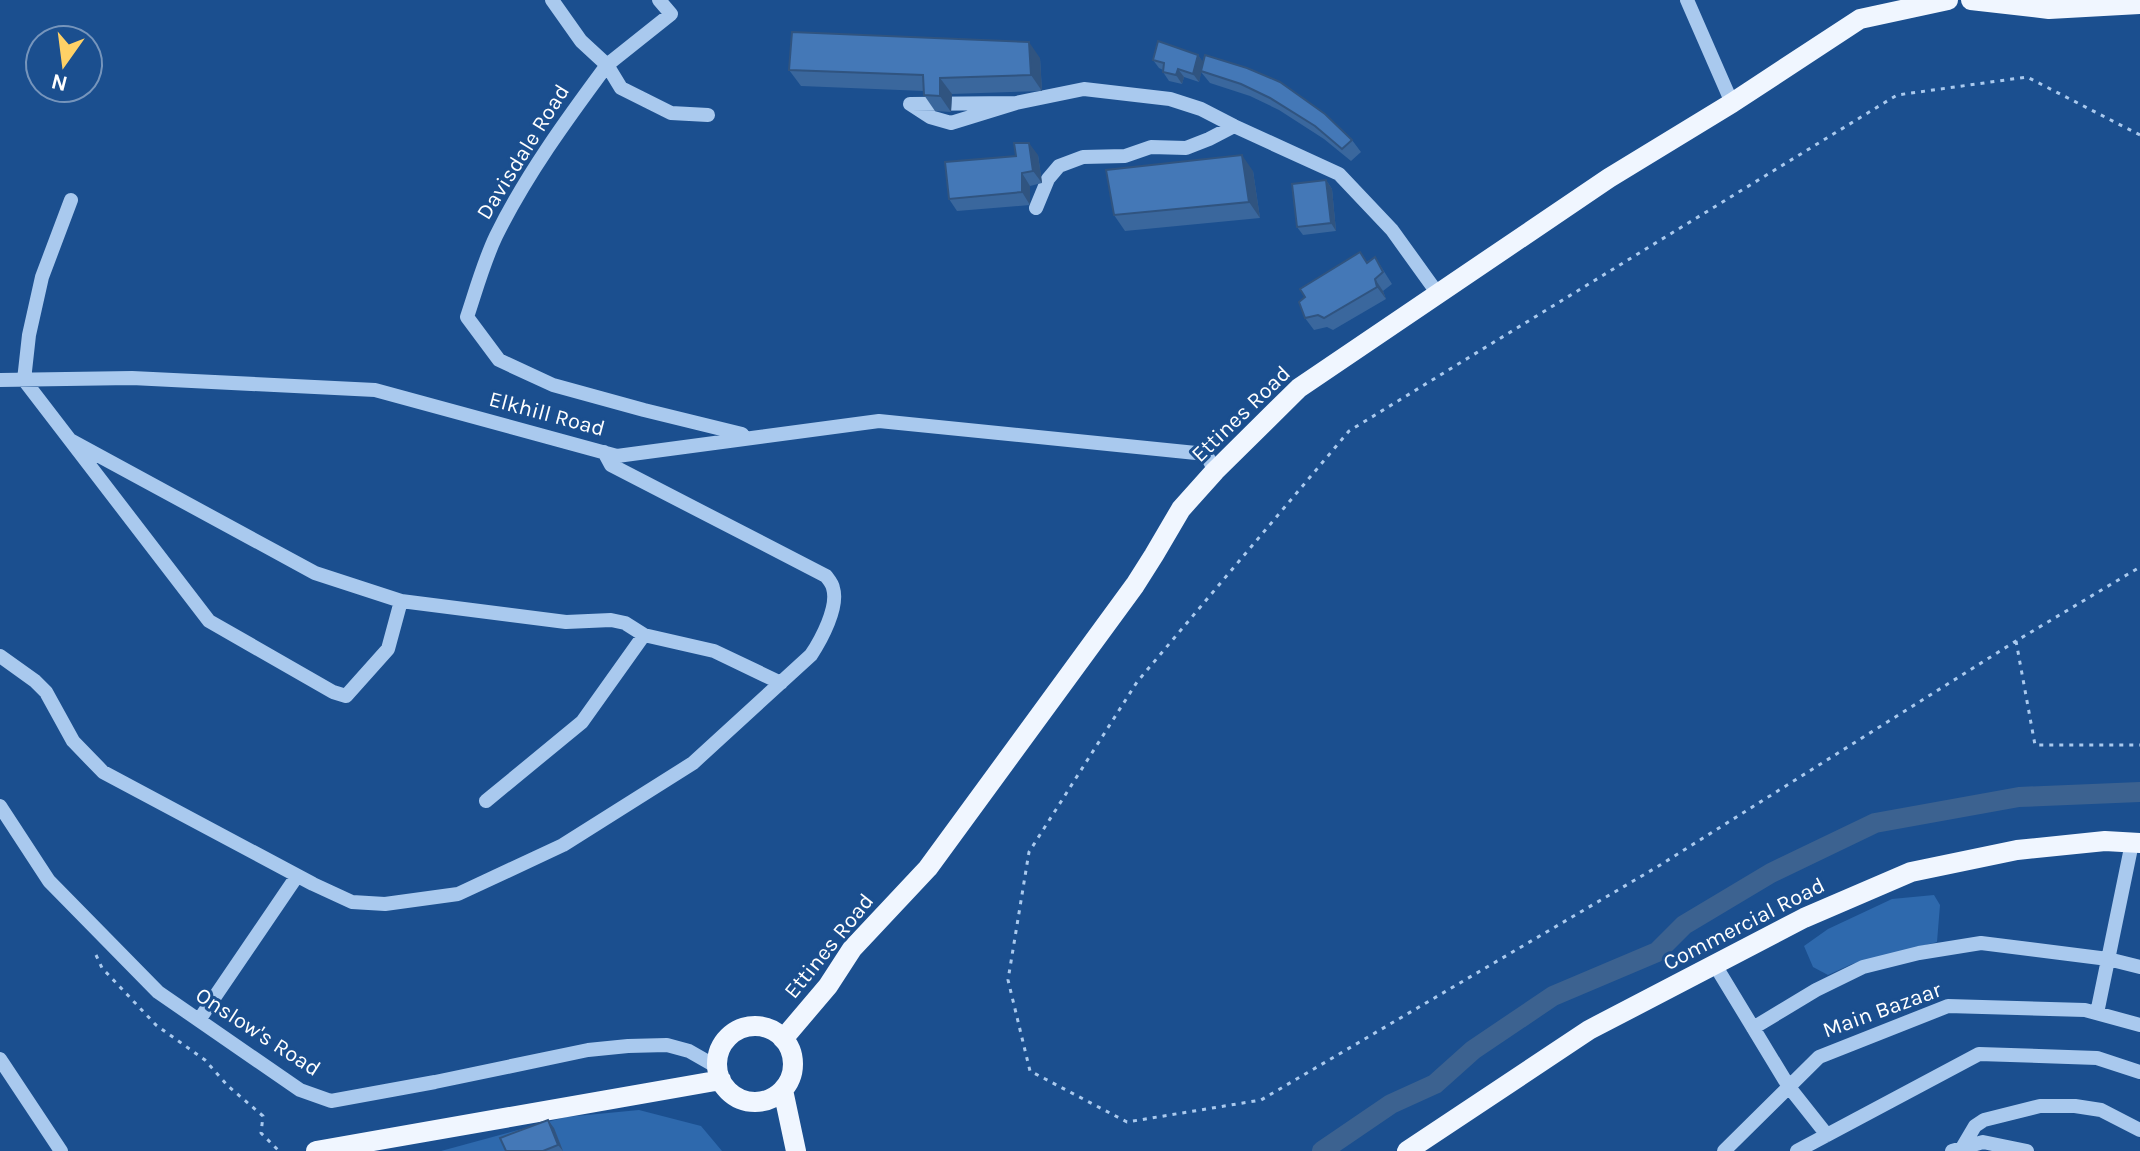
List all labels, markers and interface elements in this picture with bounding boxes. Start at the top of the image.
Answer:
north arrow [24,24,104,104]
text: N [49,68,70,97]
street label: Davisdale Road [471,80,575,224]
street label: Ettines Road [1186,360,1296,468]
street label: Elkhill Road [486,386,608,442]
street label: Commercial Road [1659,872,1829,976]
street label: Ettines Road [779,888,879,1004]
street label: Main Bazaar [1819,977,1945,1043]
street label: Onslow's Road [191,982,325,1082]

